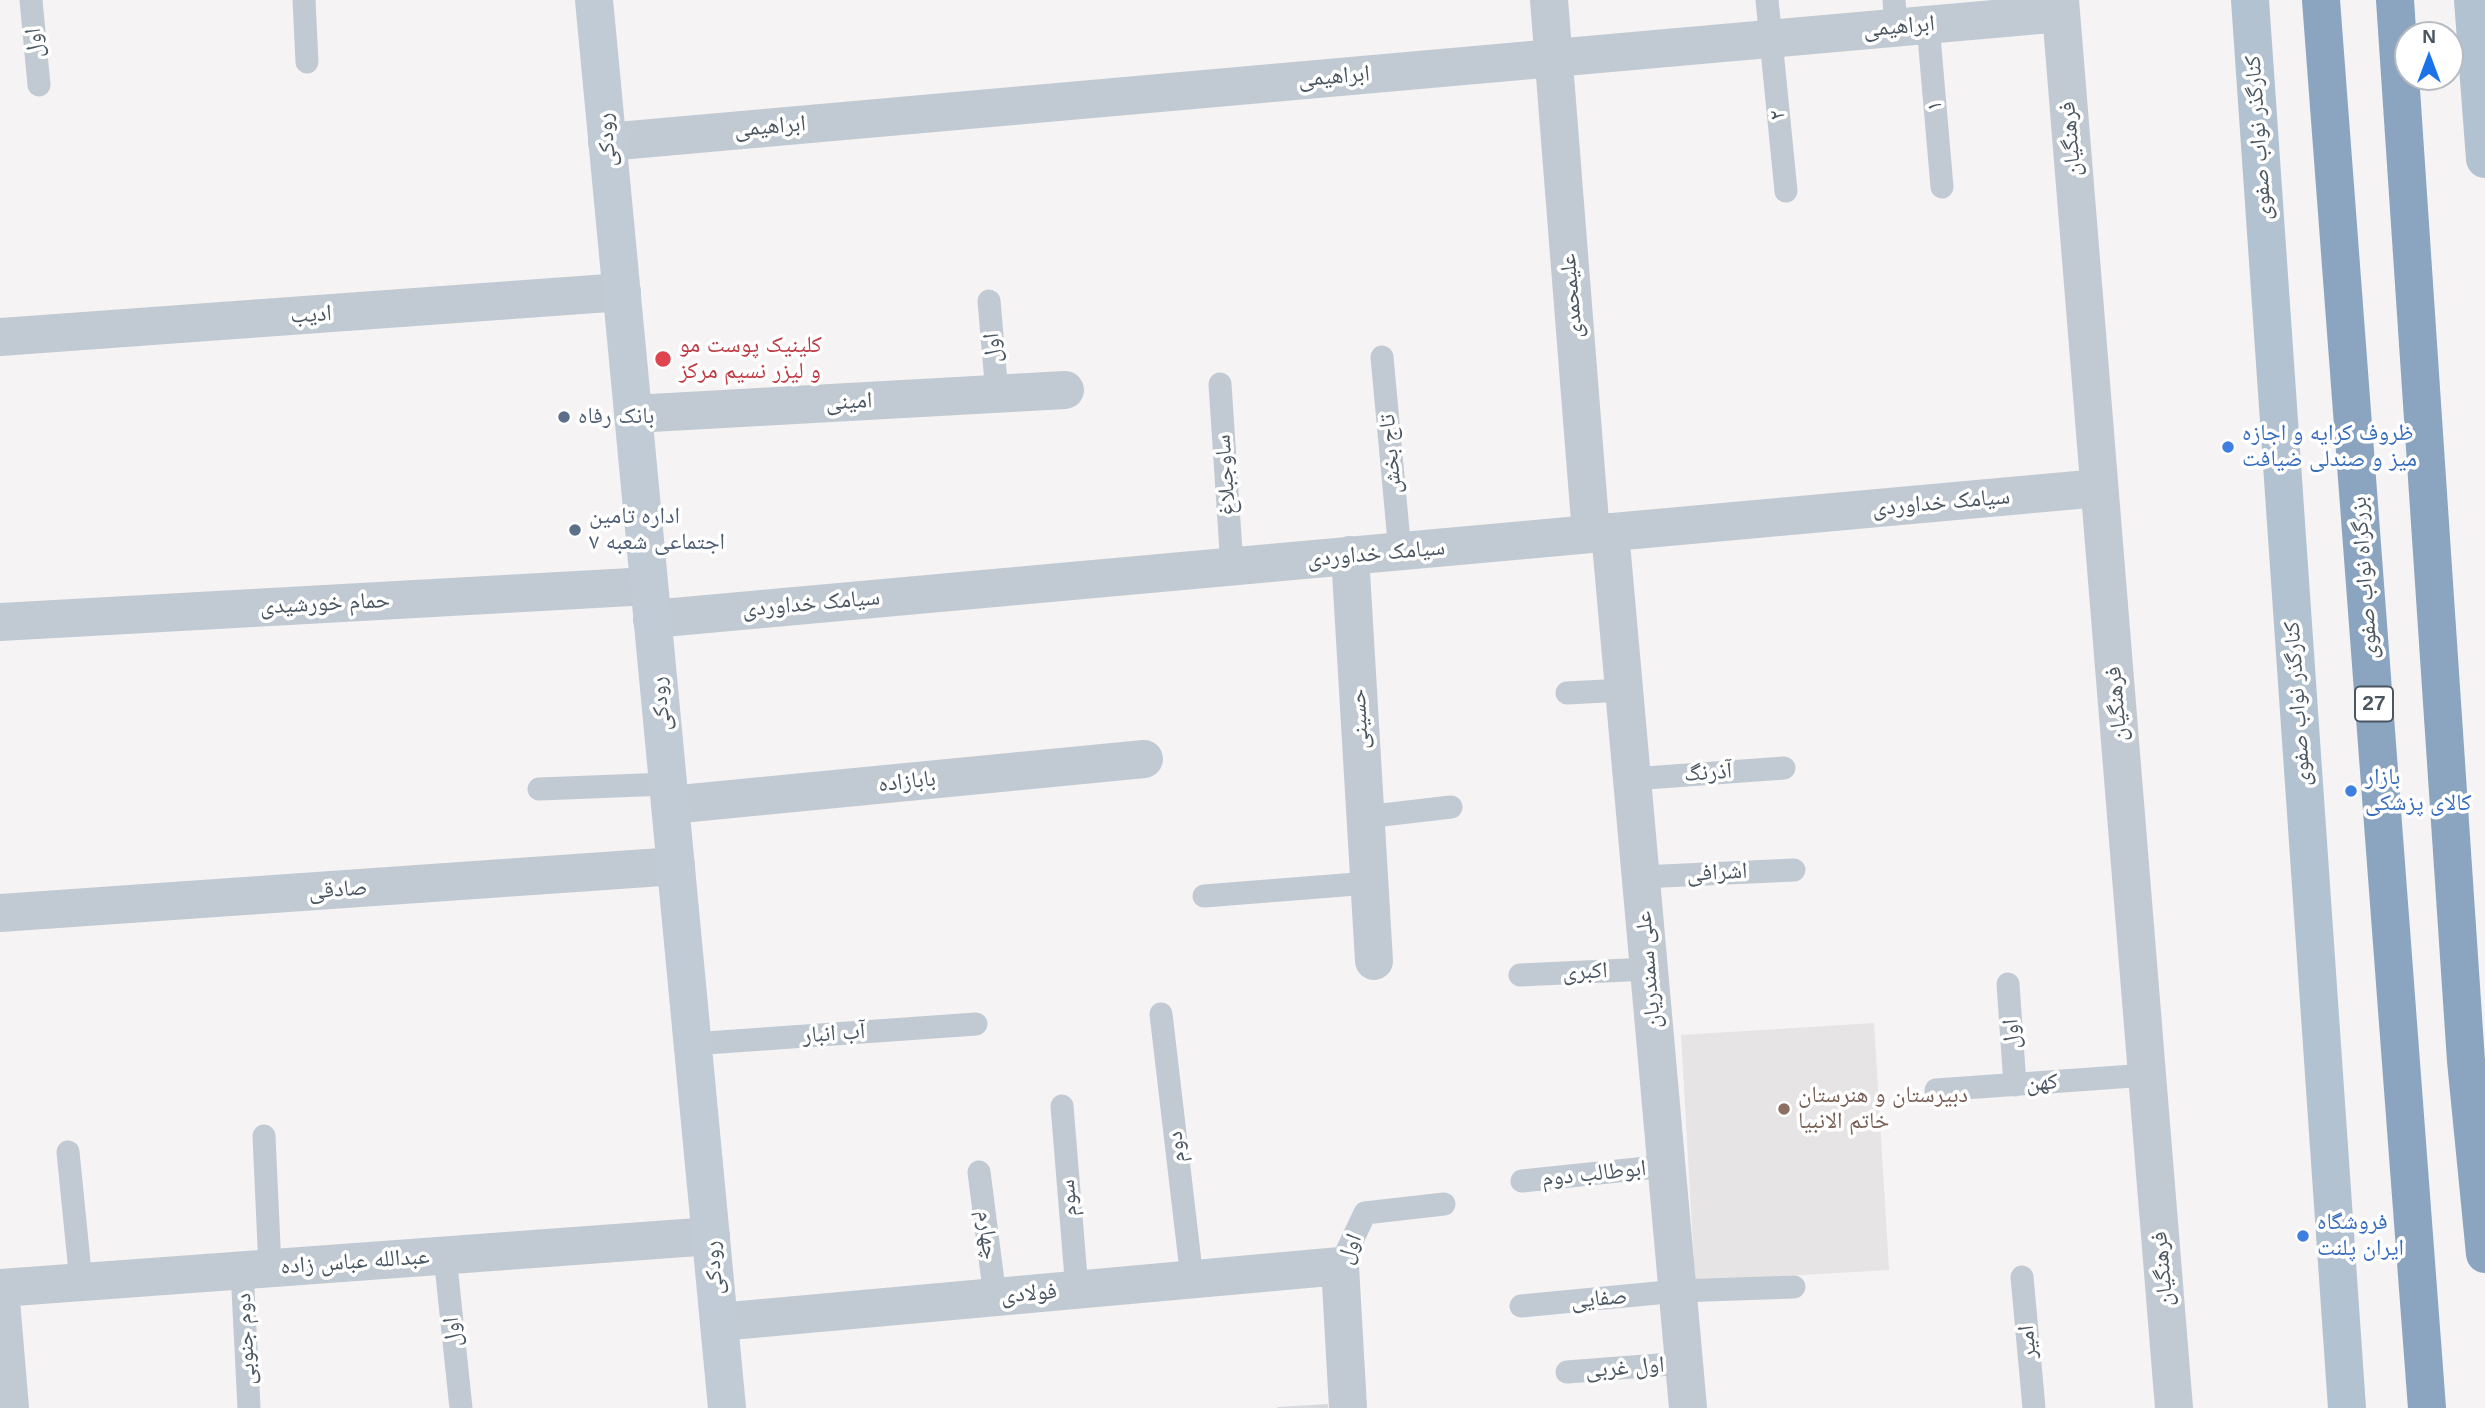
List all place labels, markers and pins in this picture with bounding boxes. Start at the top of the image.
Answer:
place label: کلینیک پوست مو و لیزر نسیم مرکز [679,332,822,386]
marker: کلینیک پوست مو و لیزر نسیم مرکز [653,349,673,369]
place label: بانک رفاه [578,403,654,431]
marker: بانک رفاه [556,409,572,425]
place label: ظروف کرایه و اجازه میز و صندلی ضیافت [2242,420,2417,474]
marker: ظروف کرایه و اجازه میز و صندلی ضیافت [2220,439,2236,455]
place label: اداره تامین اجتماعی شعبه ۷ [589,503,725,557]
marker: اداره تامین اجتماعی شعبه ۷ [567,522,583,538]
place label: بازار کالای پزشکی [2365,764,2472,818]
marker: بازار کالای پزشکی [2343,783,2359,799]
place label: دبیرستان و هنرستان خاتم الانبیا [1798,1082,1968,1136]
marker: دبیرستان و هنرستان خاتم الانبیا [1776,1101,1792,1117]
place label: فروشگاه ایران پلنت [2317,1209,2404,1263]
marker: فروشگاه ایران پلنت [2295,1228,2311,1244]

